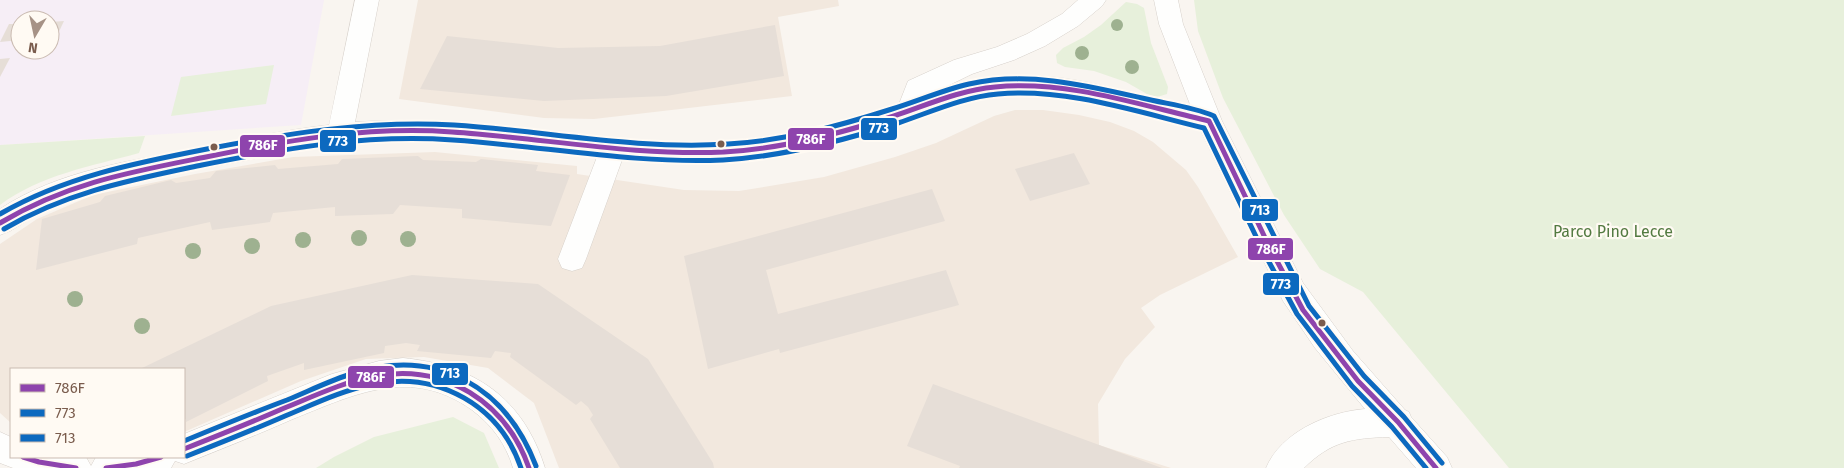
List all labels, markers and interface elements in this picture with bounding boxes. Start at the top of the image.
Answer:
north arrow [10,10,60,60]
text: N [27,38,39,56]
line badge: 773 [860,117,898,141]
text: 773 [869,120,889,137]
line badge: 786F [787,127,835,151]
line badge: 773 [319,129,357,153]
text: 786F [796,131,826,148]
text: 773 [328,133,348,150]
line badge: 786F [239,134,286,158]
text: 786F [248,137,278,154]
unlabelled marker [716,139,726,149]
unlabelled marker [209,142,219,152]
line badge: 713 [1241,198,1279,222]
text: 713 [1250,202,1270,219]
park label: Parco Pino Lecce [1553,222,1673,241]
line badge: 786F [1247,237,1294,261]
text: 786F [1256,241,1286,258]
line badge: 773 [1262,272,1300,296]
text: 773 [1271,276,1291,293]
unlabelled marker [1317,318,1327,328]
line badge: 713 [431,362,469,386]
line badge: 786F [347,365,395,389]
text: 713 [440,365,460,382]
legend [10,368,185,458]
text: 786F [356,369,386,386]
text: 786F [55,379,85,397]
text: 773 [55,404,76,422]
text: 713 [55,429,75,447]

